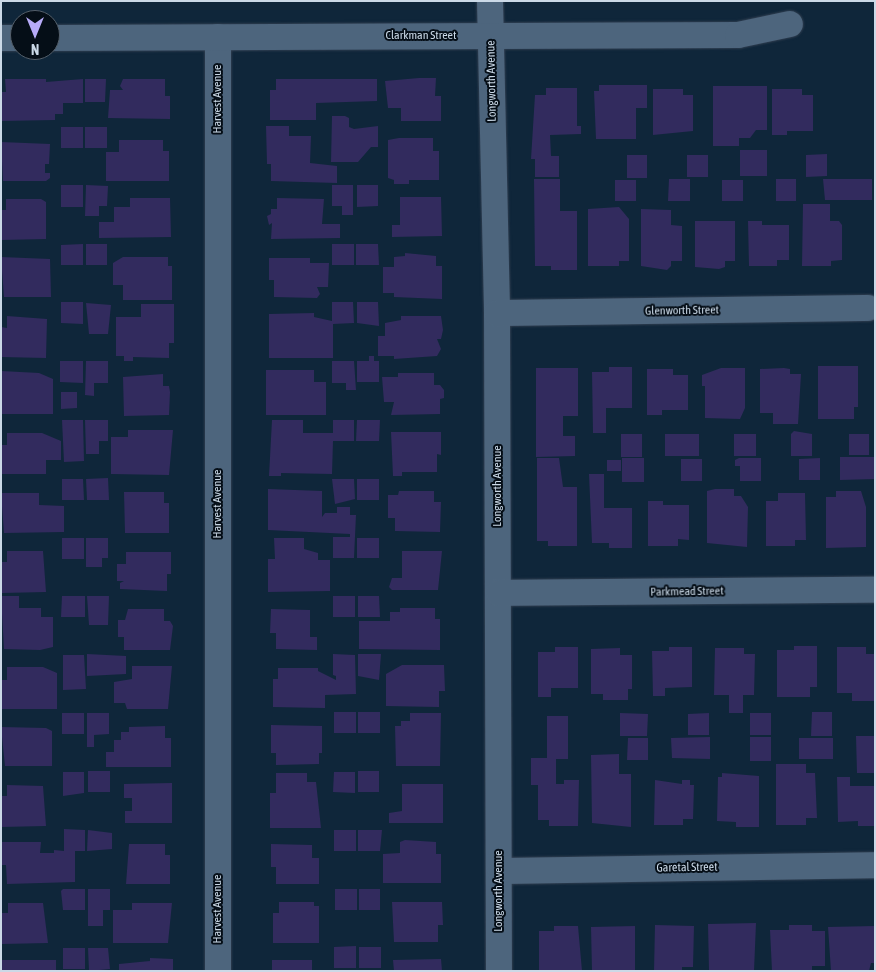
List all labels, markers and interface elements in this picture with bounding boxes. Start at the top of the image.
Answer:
north arrow [10,10,60,60]
street label: Clarkman Street [386,29,456,43]
street label: Longworth Avenue [484,40,500,122]
text: N [31,41,39,57]
street label: Harvest Avenue [211,65,225,133]
street label: Glenworth Street [645,303,719,319]
street label: Longworth Avenue [491,445,505,527]
street label: Harvest Avenue [211,470,225,538]
street label: Parkmead Street [650,584,724,600]
street label: Longworth Avenue [492,850,506,932]
street label: Garetal Street [656,860,718,876]
street label: Harvest Avenue [211,875,225,943]

